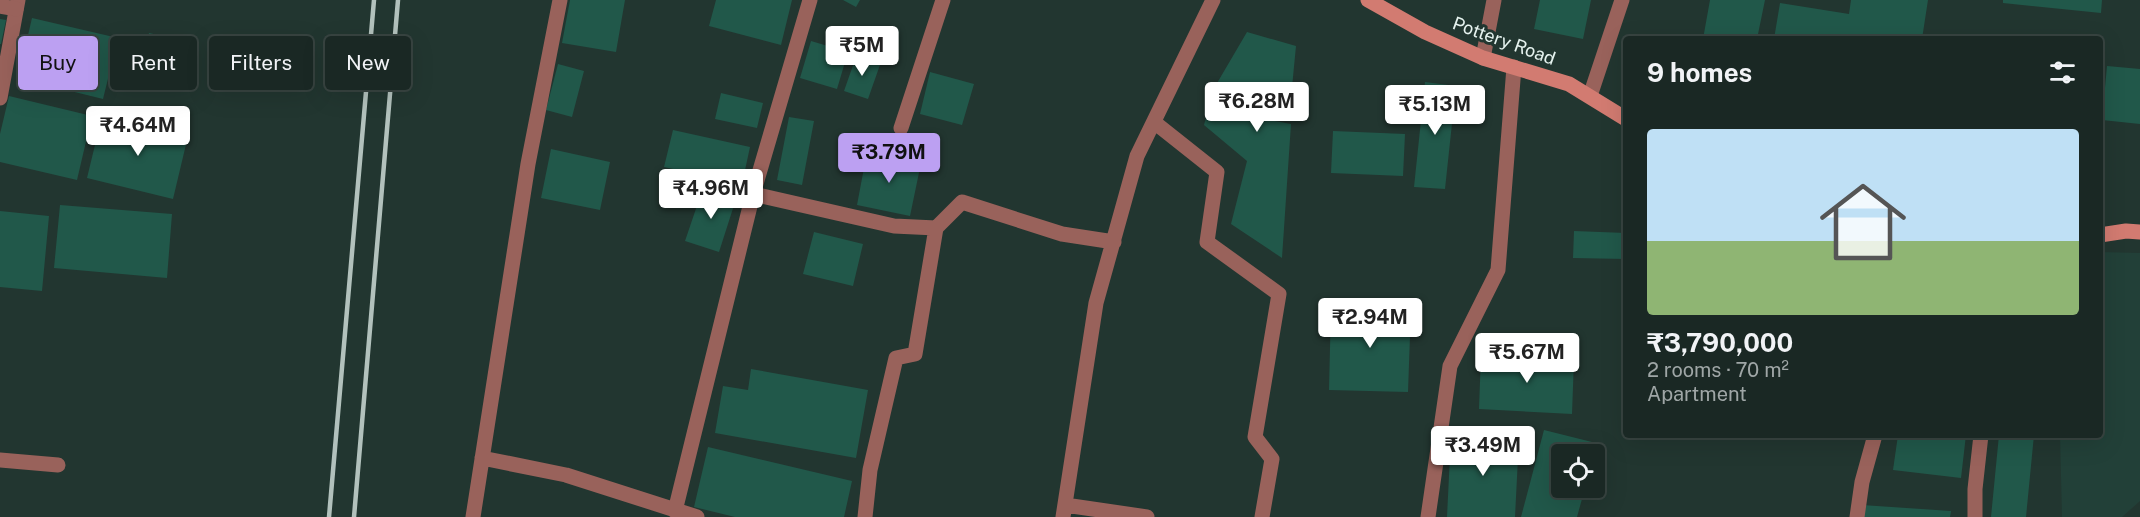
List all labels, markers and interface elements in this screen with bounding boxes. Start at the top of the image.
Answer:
street label: Pottery Road [1450,12,1558,69]
pin: ₹5M [833,26,891,77]
text: ₹5M [840,33,884,57]
chip: Buy [18,36,98,90]
chip: Rent [110,36,197,90]
chip: Filters [209,36,313,90]
chip: New [325,36,411,90]
icon: filters [2046,56,2079,89]
text: 9 homes [1647,57,1752,88]
pin: ₹6.28M [1208,82,1306,133]
pin: ₹5.13M [1386,85,1484,136]
text: ₹6.28M [1219,89,1295,113]
text: ₹5.13M [1399,92,1471,116]
pin: ₹4.64M [89,106,187,157]
text: ₹4.64M [100,113,176,137]
pin: ₹3.79M [840,133,938,184]
text: ₹3.79M [852,140,926,164]
icon: home [1809,168,1917,276]
pin: ₹4.96M [662,169,760,220]
text: ₹4.96M [673,176,749,200]
pin: ₹2.94M [1321,298,1419,349]
text: ₹2.94M [1332,305,1408,329]
text: ₹3,790,000 [1647,327,1793,358]
pin: ₹5.67M [1478,333,1576,384]
text: ₹5.67M [1489,340,1565,364]
text: 2 rooms · 70 m² [1647,358,1789,382]
text: Apartment [1647,382,1747,406]
pin: ₹3.49M [1434,426,1532,477]
text: ₹3.49M [1445,433,1521,457]
map controls [1551,444,1605,498]
button: locate [1551,444,1605,498]

